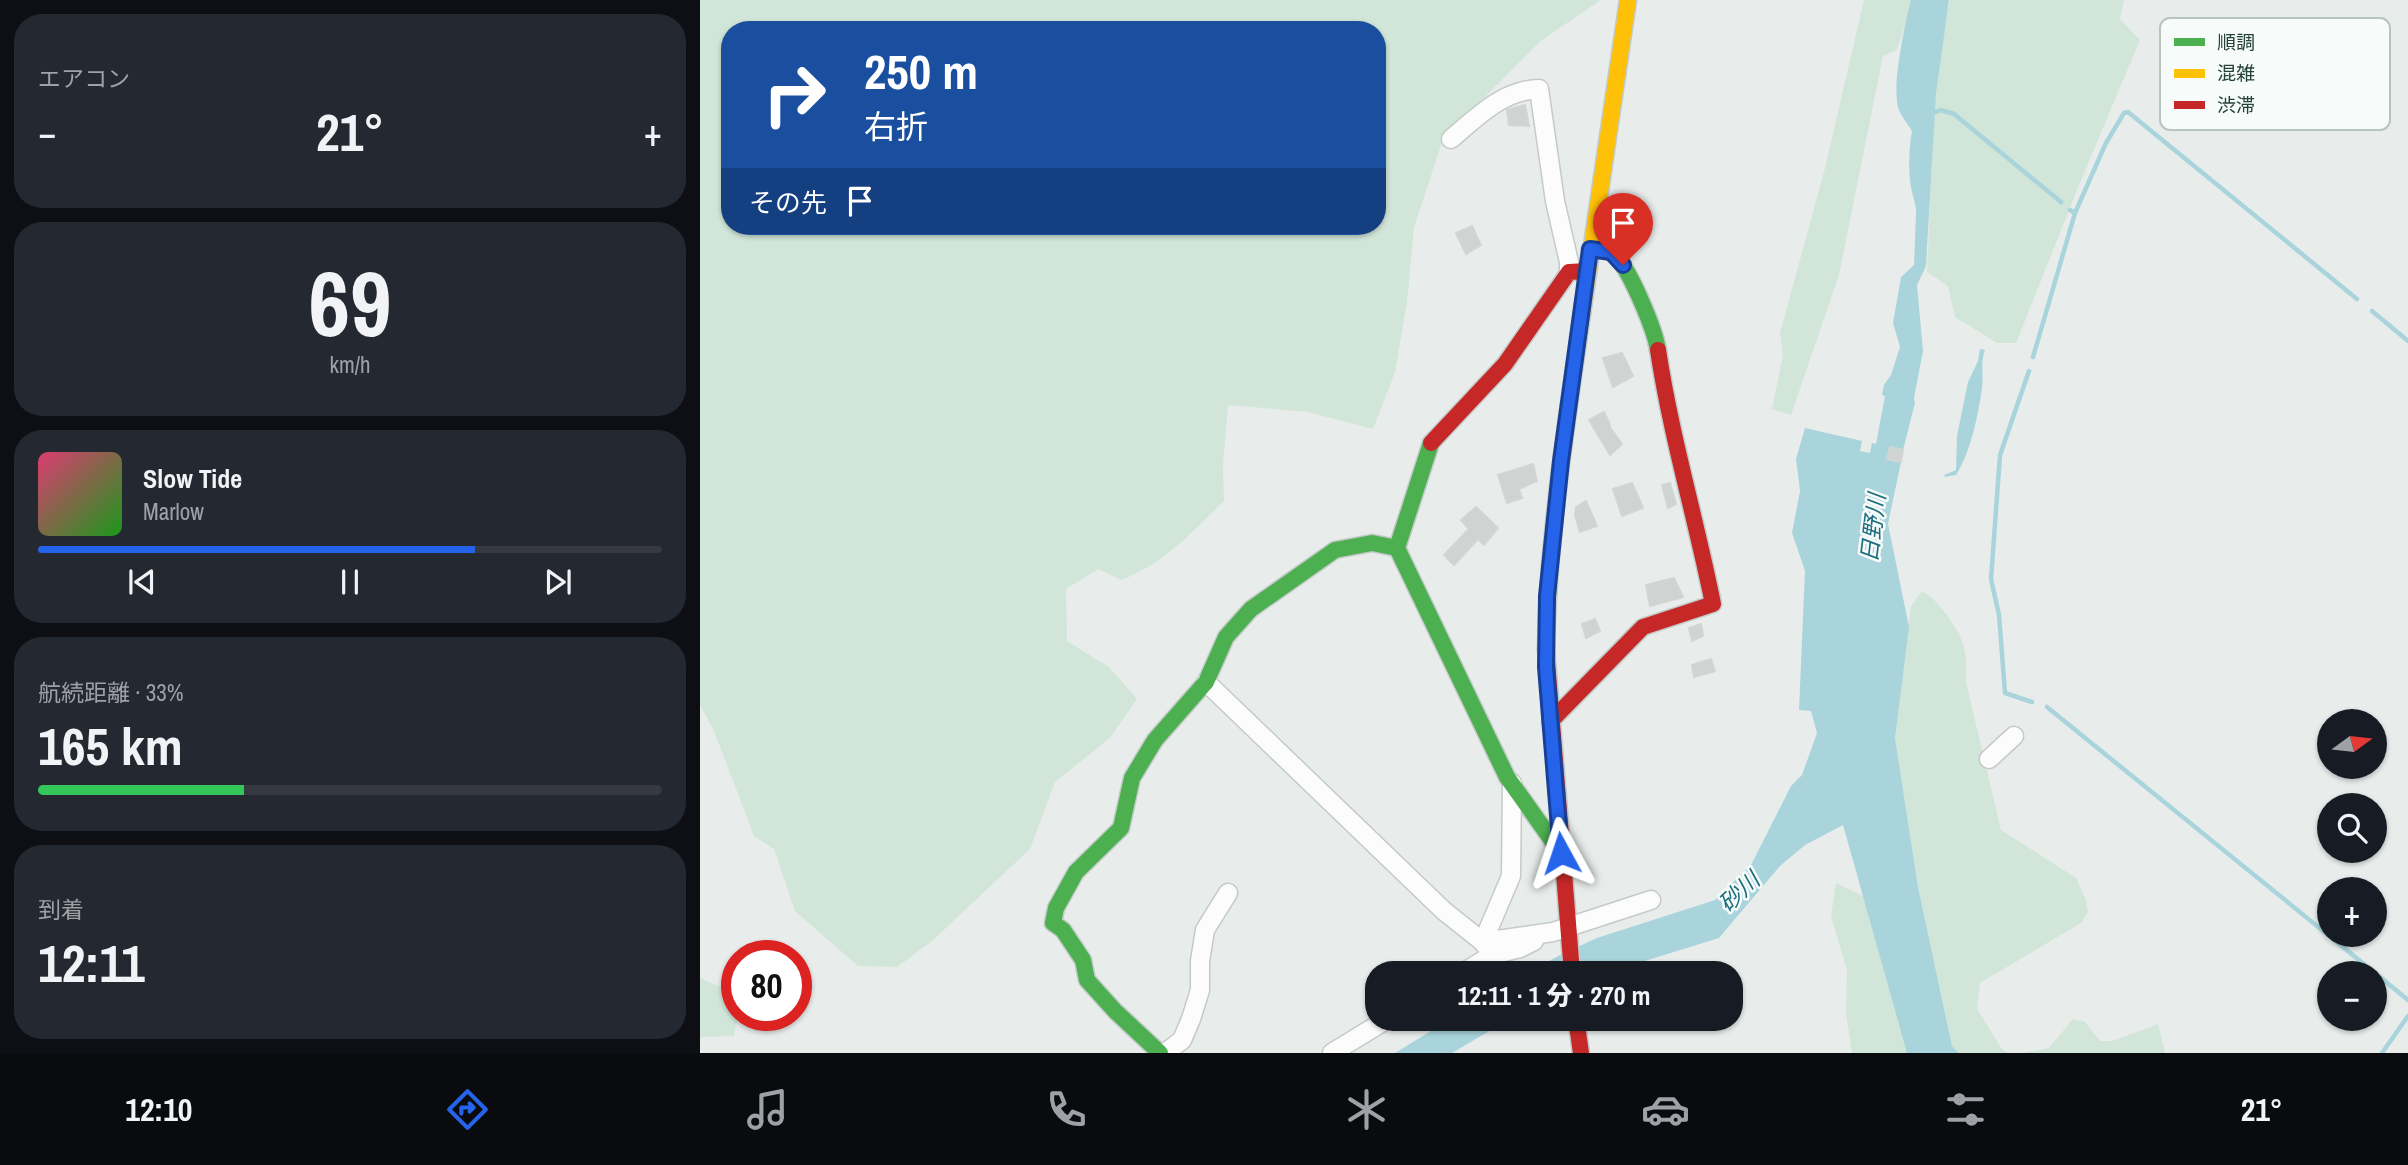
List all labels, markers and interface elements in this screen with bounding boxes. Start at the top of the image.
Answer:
legend [2160,18,2390,130]
text: 順調 [2217,29,2255,55]
text: 250 m [864,38,978,104]
icon: right [749,49,840,140]
text: 混雑 [2217,60,2255,86]
text: エアコン [38,63,130,94]
text: 渋滞 [2217,92,2255,118]
text: 21° [316,97,384,167]
text: 右折 [864,105,928,148]
text: − [38,107,56,158]
text: + [644,107,662,158]
icon: arrive [841,182,879,220]
text: その先 [749,185,827,220]
pin [1593,193,1653,265]
icon: arrive [1604,204,1642,242]
text: 69 [309,242,392,364]
text: km/h [330,349,370,380]
text: Slow Tide [143,461,242,496]
water label: 日野川 [1853,489,1892,564]
text: Marlow [143,496,204,527]
icon: previous [123,563,161,601]
icon: pause [331,563,369,601]
icon: next [539,563,577,601]
text: 航続距離 · 33% [38,677,183,708]
north arrow [2317,709,2387,779]
map controls [2317,709,2387,1031]
text: 165 km [38,711,183,781]
button: search [2317,793,2387,863]
position arrow [1524,816,1598,890]
water label: 砂川 [1711,863,1768,919]
button: + [2317,877,2387,947]
text: 到着 [38,894,84,925]
text: 12:11 [38,928,145,998]
speed limit sign: 80 [721,940,812,1031]
button: − [2317,961,2387,1031]
text: 12:11 · 1 分 · 270 m [1457,978,1651,1013]
icon: directions [443,1085,492,1134]
icon: music [743,1085,792,1134]
icon: phone [1042,1085,1091,1134]
icon: climate [1342,1085,1391,1134]
icon: car [1641,1085,1690,1134]
icon: filters [1941,1085,1990,1134]
text: 12:10 [125,1088,192,1131]
text: 21° [2241,1088,2283,1131]

